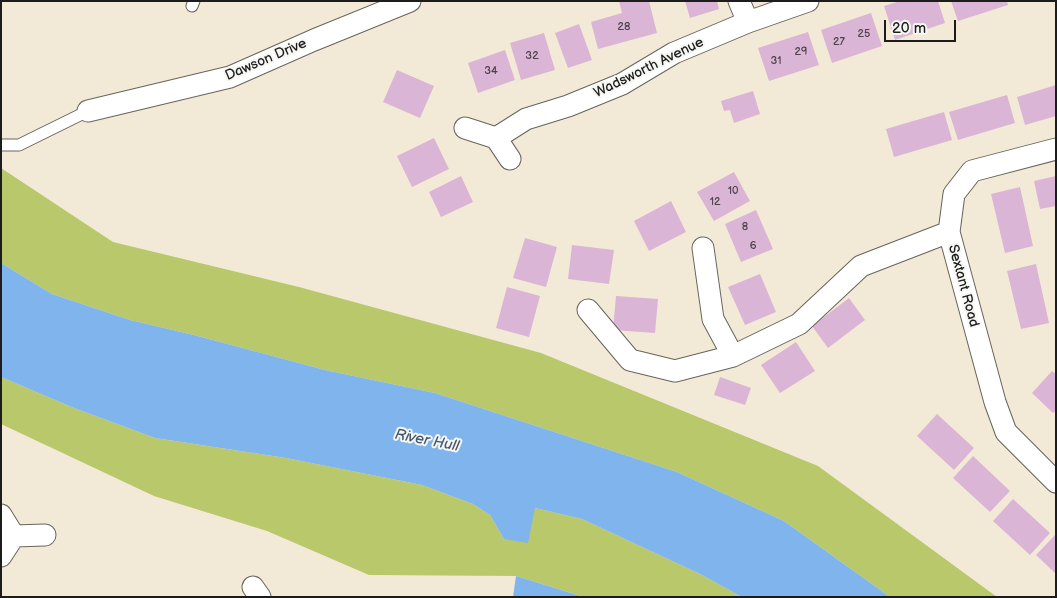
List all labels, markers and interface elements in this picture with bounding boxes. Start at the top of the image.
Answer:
scale bar [887,10,960,42]
text: 20 m [892,19,926,38]
house number: 28 [618,20,630,34]
house number: 25 [858,27,870,41]
street label: Wadsworth Avenue [591,34,707,102]
street label: Dawson Drive [223,35,309,85]
house number: 27 [833,35,845,49]
house number: 29 [795,45,807,59]
house number: 32 [525,49,539,63]
house number: 31 [770,54,782,68]
house number: 34 [484,64,498,78]
house number: 10 [728,184,738,198]
house number: 12 [710,195,720,209]
house number: 8 [742,220,748,234]
house number: 6 [750,239,756,253]
street label: Sextant Road [944,243,982,329]
water label: River Hull [393,426,461,456]

